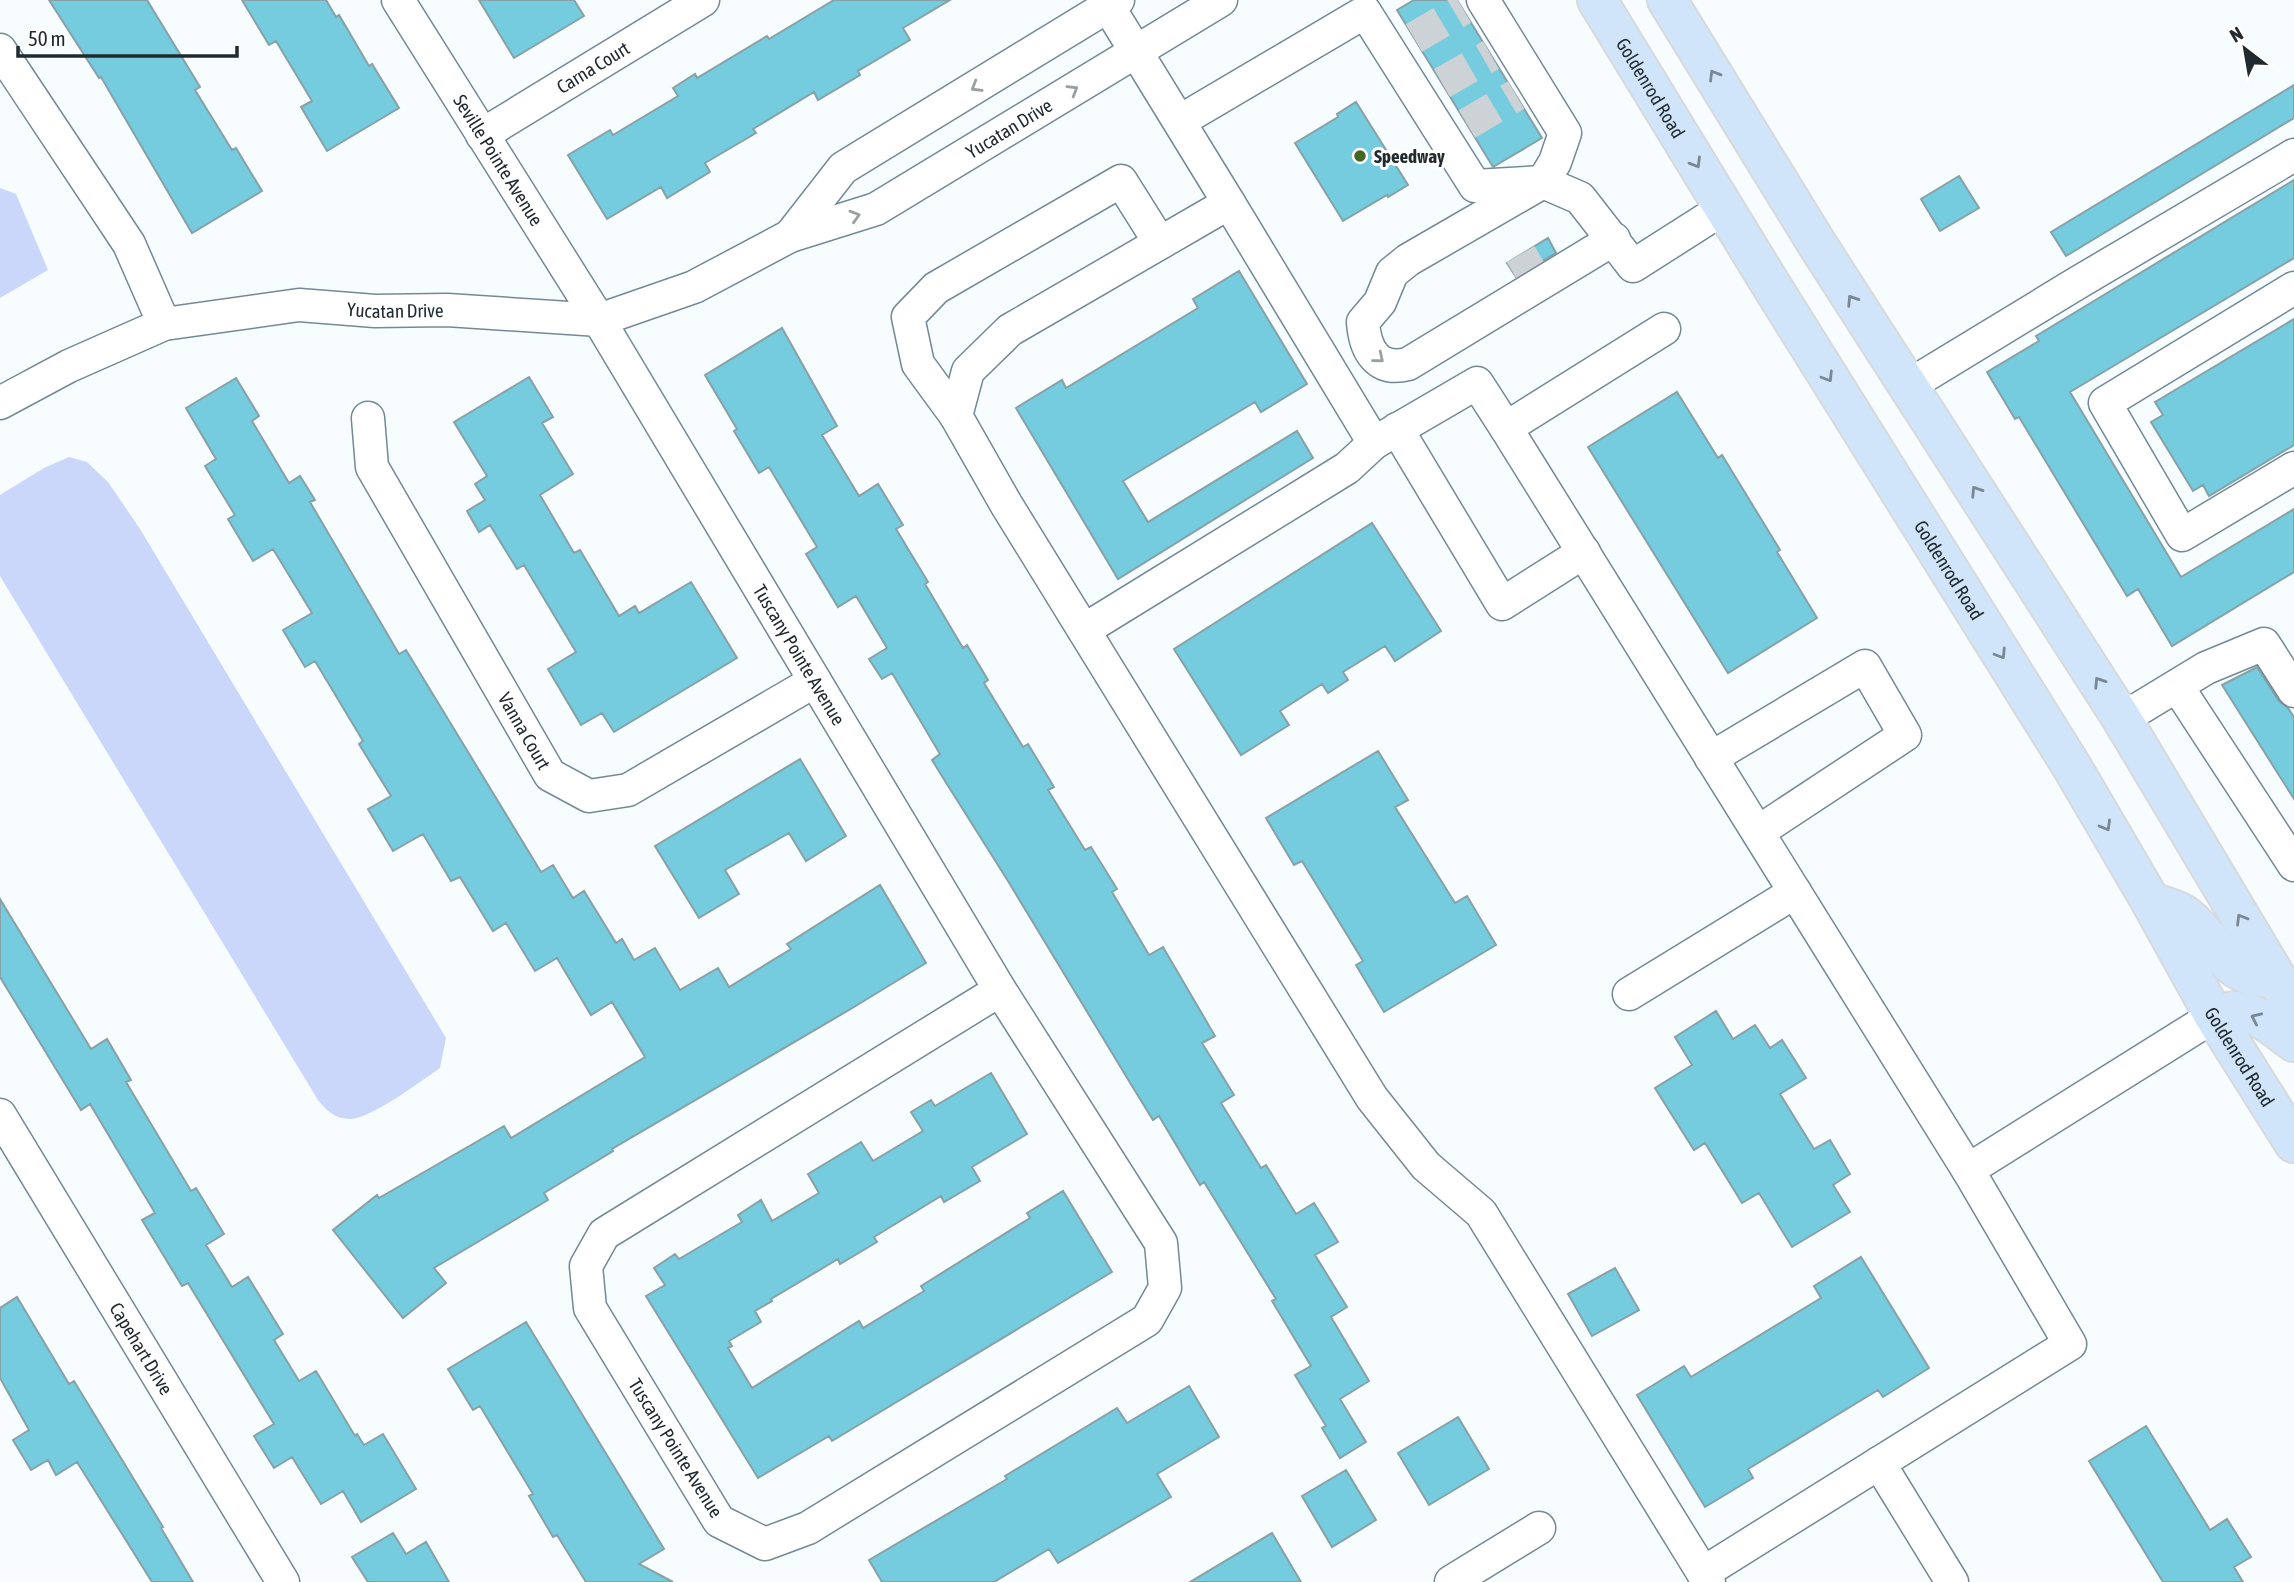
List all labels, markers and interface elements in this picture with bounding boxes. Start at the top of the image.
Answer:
scale bar [18,14,236,58]
north arrow [2210,14,2280,84]
text: N [2226,22,2247,47]
text: 50 m [28,26,66,50]
street label: Goldenrod Road [1612,34,1690,142]
street label: Carna Court [553,37,633,98]
one-way arrow [1709,70,1722,83]
one-way arrow [971,78,984,91]
one-way arrow [1065,85,1078,98]
street label: Seville Pointe Avenue [449,90,548,230]
street label: Yucatan Drive [962,94,1056,163]
place label: Speedway [1374,145,1445,167]
marker: Speedway [1352,148,1368,164]
one-way arrow [1688,155,1701,168]
one-way arrow [848,210,861,224]
one-way arrow [1848,294,1861,307]
street label: Yucatan Drive [346,298,444,322]
one-way arrow [1371,350,1384,363]
one-way arrow [1820,370,1833,383]
one-way arrow [1971,486,1984,499]
street label: Goldenrod Road [1910,516,1988,624]
street label: Tuscany Pointe Avenue [749,581,850,729]
one-way arrow [1992,646,2005,659]
one-way arrow [2094,677,2107,690]
street label: Vanna Court [494,689,555,773]
one-way arrow [2098,819,2111,832]
one-way arrow [2236,914,2249,927]
street label: Goldenrod Road [2200,1003,2279,1111]
one-way arrow [2251,1012,2263,1026]
street label: Capehart Drive [105,1298,178,1398]
street label: Tuscany Pointe Avenue [624,1375,728,1521]

